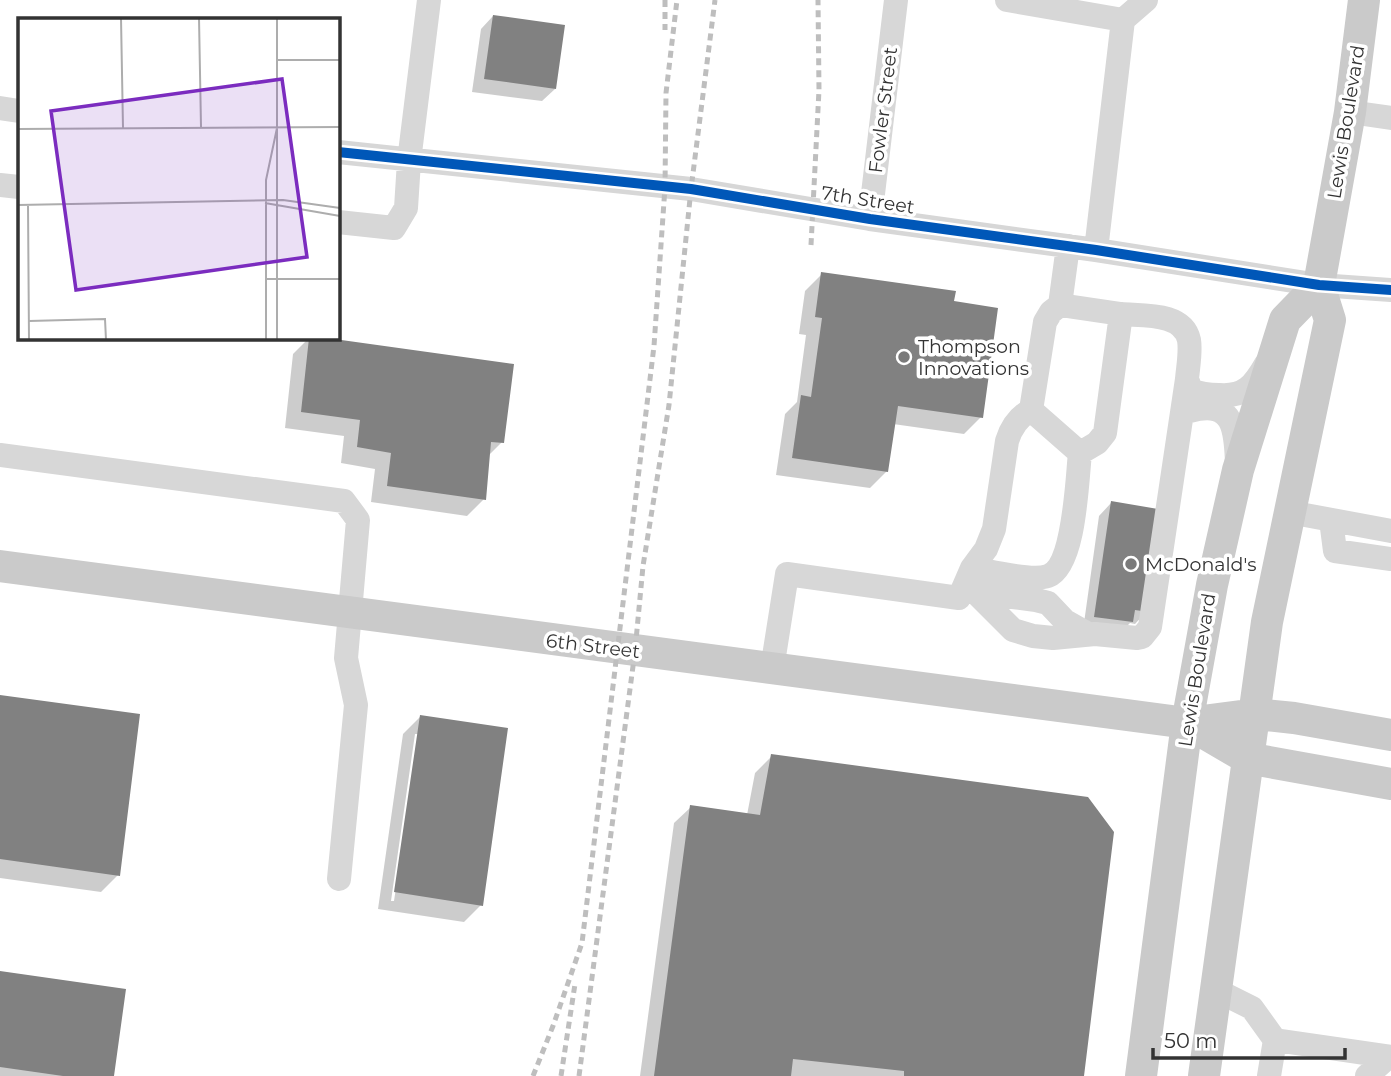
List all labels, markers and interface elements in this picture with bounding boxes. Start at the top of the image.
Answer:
inset map [18,18,340,340]
street label: Lewis Boulevard [1323,44,1369,200]
street label: Fowler Street [864,45,902,174]
street label: 7th Street [820,181,916,219]
place label: Thompson Innovations [918,335,1029,380]
marker: Thompson Innovations [896,349,912,365]
place label: McDonald's [1145,553,1257,576]
marker: McDonald's [1123,556,1139,572]
street label: Lewis Boulevard [1174,592,1220,748]
street label: 6th Street [545,629,642,663]
scale bar [1153,1016,1346,1060]
text: 50 m [1164,1028,1218,1053]

